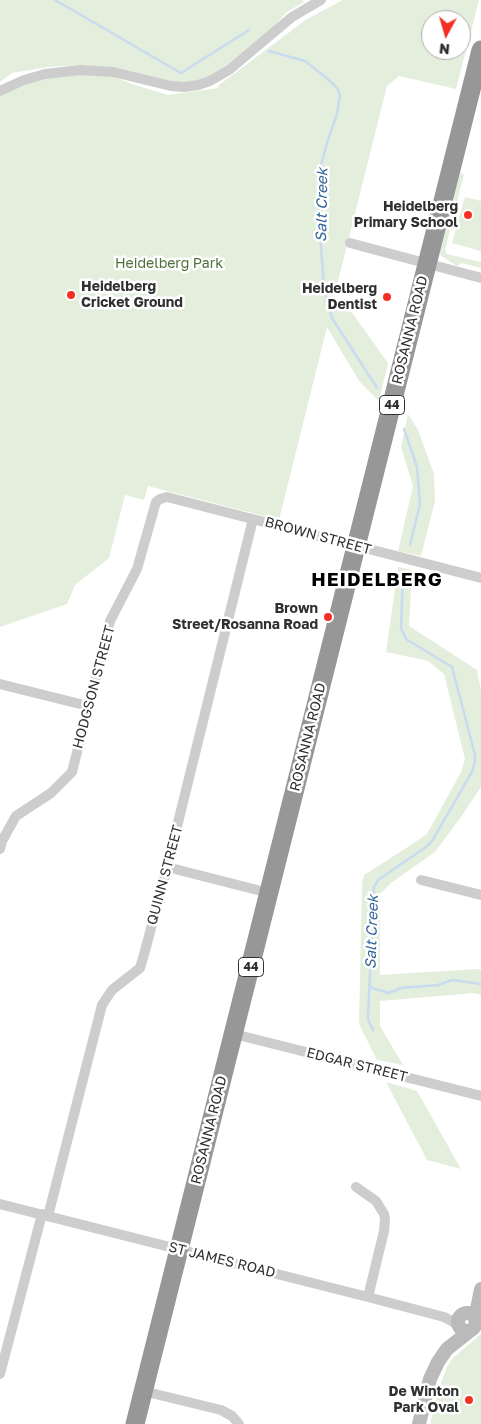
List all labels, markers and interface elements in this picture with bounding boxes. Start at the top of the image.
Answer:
north arrow [421,10,471,60]
text: N [438,40,451,58]
water label: Salt Creek [312,168,332,242]
place label: Heidelberg Primary School [354,199,458,232]
marker: Heidelberg Primary School [462,209,474,221]
park label: Heidelberg Park [115,256,223,272]
street label: ROSANNA ROAD [388,274,432,386]
place label: Heidelberg Cricket Ground [81,279,183,312]
place label: Heidelberg Dentist [302,281,377,314]
marker: Heidelberg Cricket Ground [65,289,77,301]
marker: Heidelberg Dentist [381,291,393,303]
road number: 44 [380,396,404,414]
street label: BROWN STREET [263,514,373,558]
district label: HEIDELBERG [310,569,444,591]
place label: Brown Street/Rosanna Road [172,601,318,634]
marker: Brown Street/Rosanna Road [322,611,334,623]
street label: HODGSON STREET [69,623,119,751]
street label: ROSANNA ROAD [286,681,330,793]
street label: QUINN STREET [144,823,186,927]
water label: Salt Creek [362,895,382,969]
road number: 44 [238,958,264,976]
street label: EDGAR STREET [305,1044,409,1086]
street label: ROSANNA ROAD [187,1074,231,1186]
street label: ST JAMES ROAD [167,1239,277,1281]
place label: De Winton Park Oval [388,1384,459,1416]
marker: De Winton Park Oval [463,1394,475,1406]

